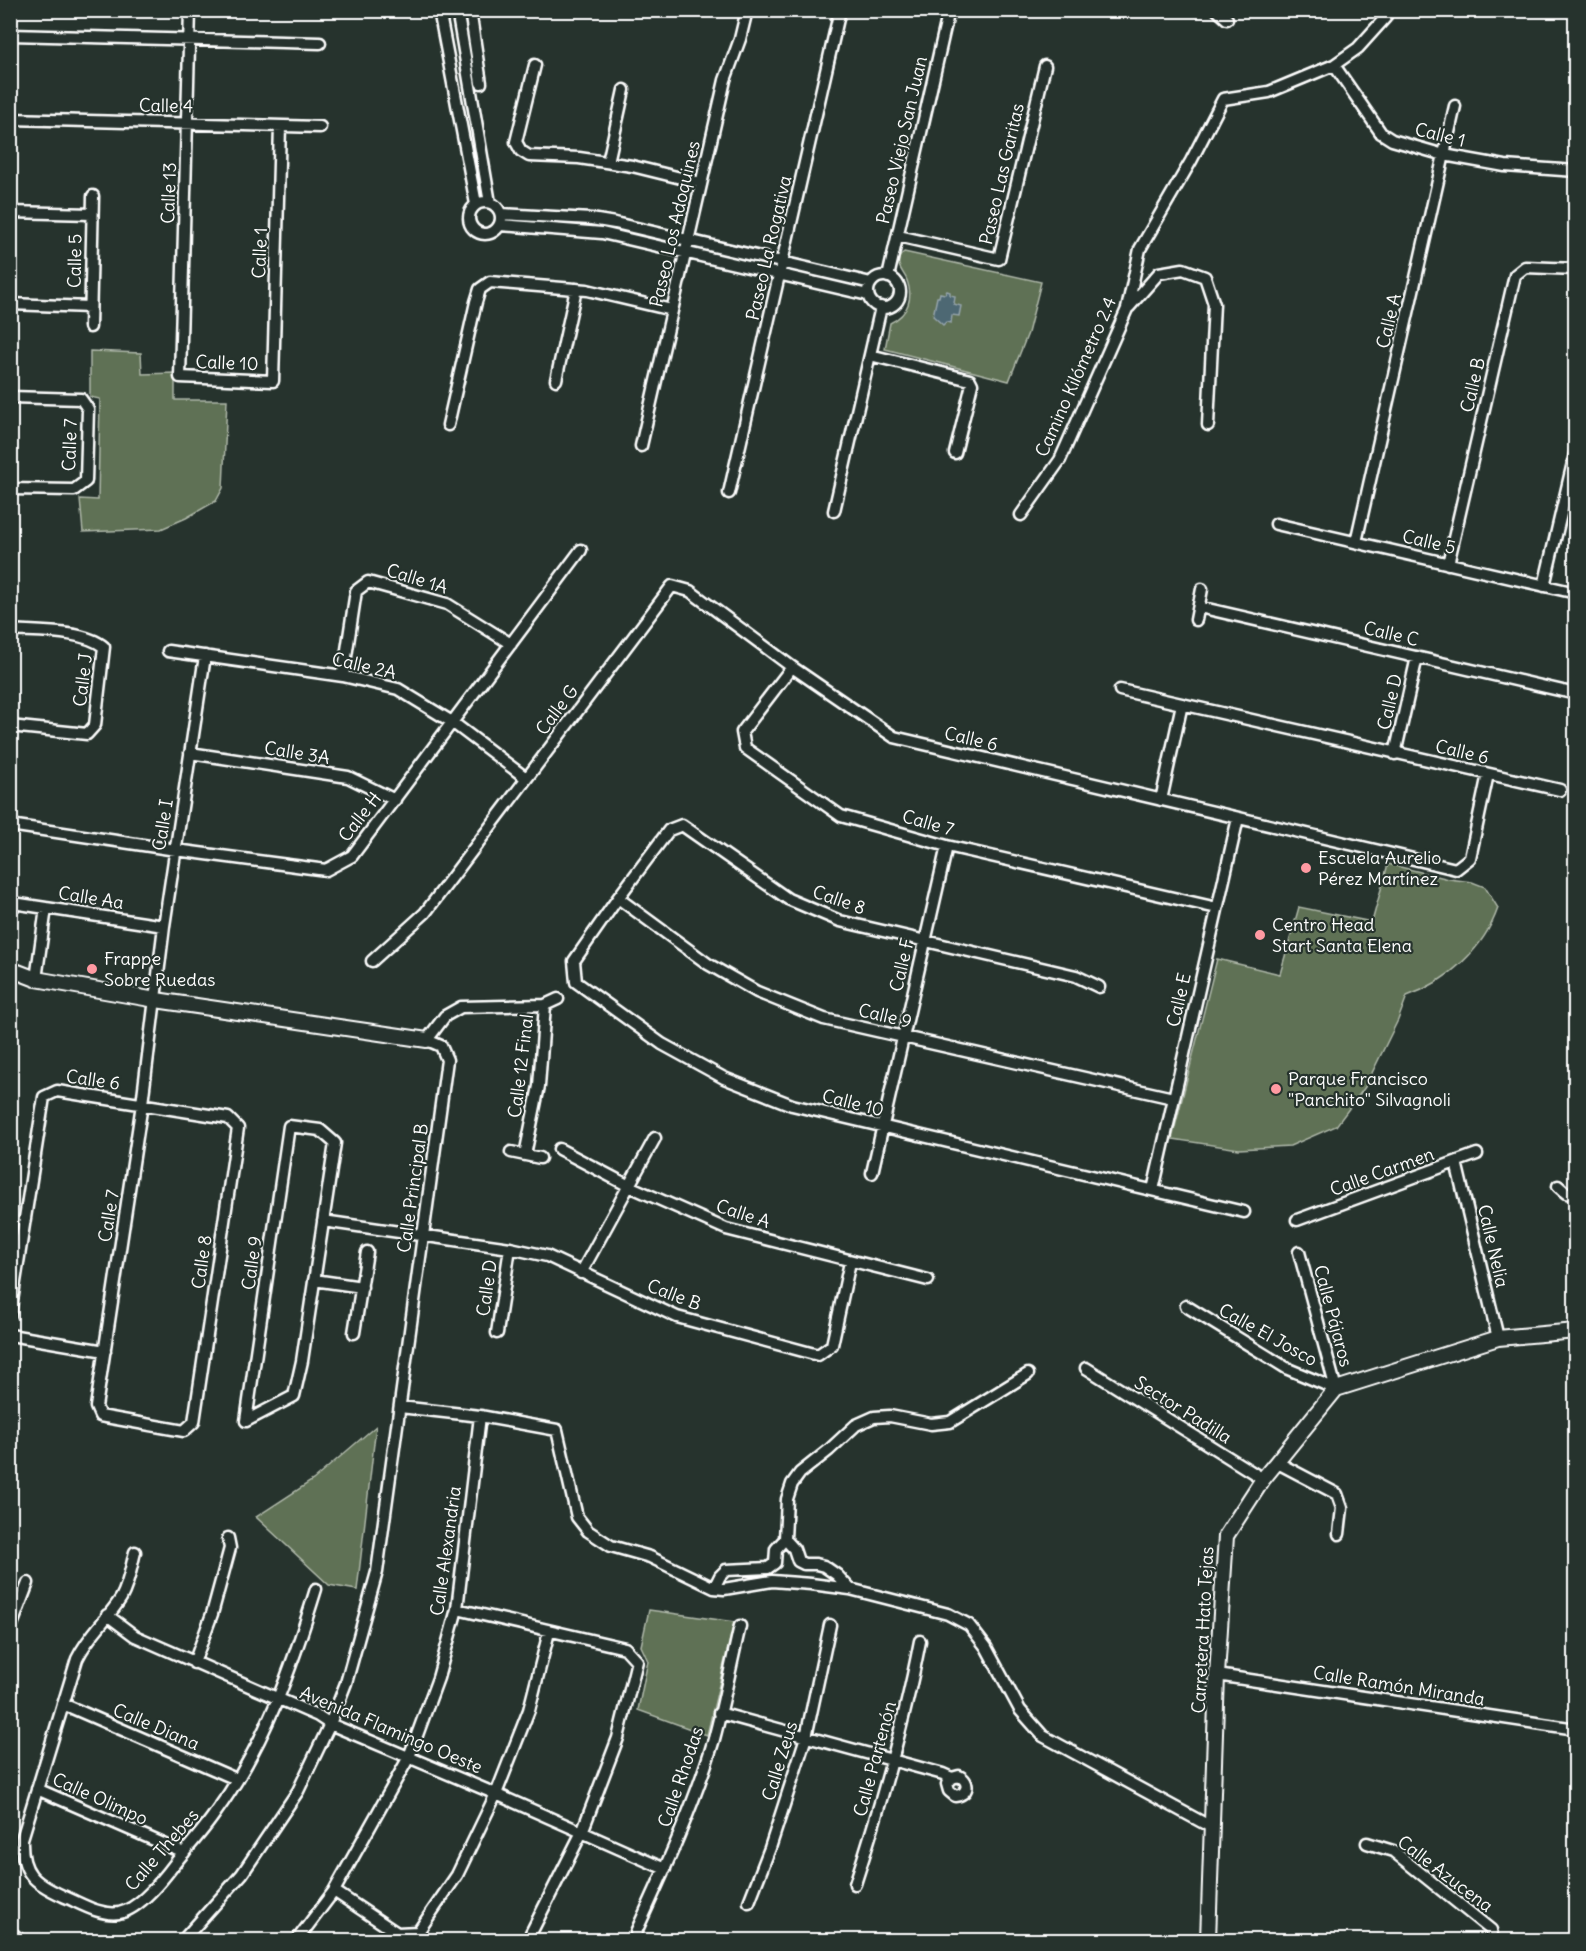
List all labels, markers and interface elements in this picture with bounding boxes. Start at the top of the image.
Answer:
street label: Paseo Viejo San Juan [871,54,932,226]
street label: Calle 4 [139,94,193,117]
street label: Paseo Las Garitas [974,101,1029,247]
street label: Calle 1 [1413,117,1468,152]
street label: Paseo Los Adoquines [644,138,705,309]
street label: Calle 13 [156,162,181,224]
street label: Paseo La Rogativa [741,173,796,323]
street label: Calle 1 [247,227,272,279]
street label: Calle 5 [63,234,86,288]
street label: Calle A [1371,291,1406,351]
street label: Camino Kilómetro 2.4 [1030,293,1121,460]
street label: Calle 10 [195,350,259,375]
street label: Calle B [1455,355,1490,415]
street label: Calle 7 [57,418,82,472]
street label: Calle 5 [1400,524,1458,559]
street label: Calle 1A [384,558,451,599]
street label: Calle C [1361,616,1421,651]
street label: Calle 2A [330,647,399,684]
street label: Calle J [68,652,97,708]
street label: Calle D [1372,672,1407,732]
street label: Calle G [530,680,583,739]
street label: Calle 6 [942,721,1000,756]
street label: Calle 6 [1433,734,1491,769]
street label: Calle 3A [263,736,331,769]
street label: Calle H [333,787,386,846]
street label: Calle I [147,797,178,852]
street label: Calle 7 [900,804,957,841]
place label: Escuela Aurelio Pérez Martínez [1318,846,1441,890]
marker: Escuela Aurelio Pérez Martínez [1299,861,1313,875]
street label: Calle 8 [810,880,869,919]
street label: Calle Aa [57,881,125,914]
place label: Centro Head Start Santa Elena [1272,913,1412,957]
marker: Centro Head Start Santa Elena [1253,928,1267,942]
street label: Calle F [884,936,919,994]
place label: Frappe Sobre Ruedas [104,947,215,991]
marker: Frappe Sobre Ruedas [85,962,99,976]
street label: Calle E [1161,971,1196,1029]
street label: Calle 9 [856,998,914,1033]
street label: Calle 12 Final [503,1013,538,1119]
street label: Calle 6 [65,1064,122,1095]
place label: Parque Francisco "Panchito" Silvagnoli [1288,1067,1451,1111]
marker: Parque Francisco "Panchito" Silvagnoli [1269,1082,1283,1096]
street label: Calle 10 [820,1084,886,1121]
street label: Calle Principal B [392,1122,433,1254]
street label: Calle Carmen [1327,1142,1437,1201]
street label: Calle 7 [93,1188,124,1244]
street label: Calle A [713,1194,773,1233]
street label: Calle Nelia [1473,1202,1514,1290]
street label: Calle 8 [186,1233,217,1290]
street label: Calle 9 [236,1234,267,1291]
street label: Calle D [471,1258,502,1318]
street label: Calle Pájaros [1309,1262,1358,1369]
street label: Calle B [644,1274,704,1315]
street label: Calle El Josco [1215,1298,1322,1371]
street label: Sector Padilla [1130,1371,1236,1449]
street label: Calle Alexandria [425,1485,466,1617]
street label: Carretera Hato Tejas [1187,1546,1218,1714]
street label: Calle Ramón Miranda [1312,1661,1487,1710]
street label: Avenida Flamingo Oeste [296,1681,486,1778]
street label: Calle Diana [109,1698,203,1755]
street label: Calle Partenón [848,1699,901,1819]
street label: Calle Zeus [757,1718,803,1803]
street label: Calle Rhodas [653,1723,708,1830]
street label: Calle Olimpo [49,1767,152,1830]
street label: Calle Thebes [120,1804,204,1895]
street label: Calle Azucena [1393,1830,1498,1917]

